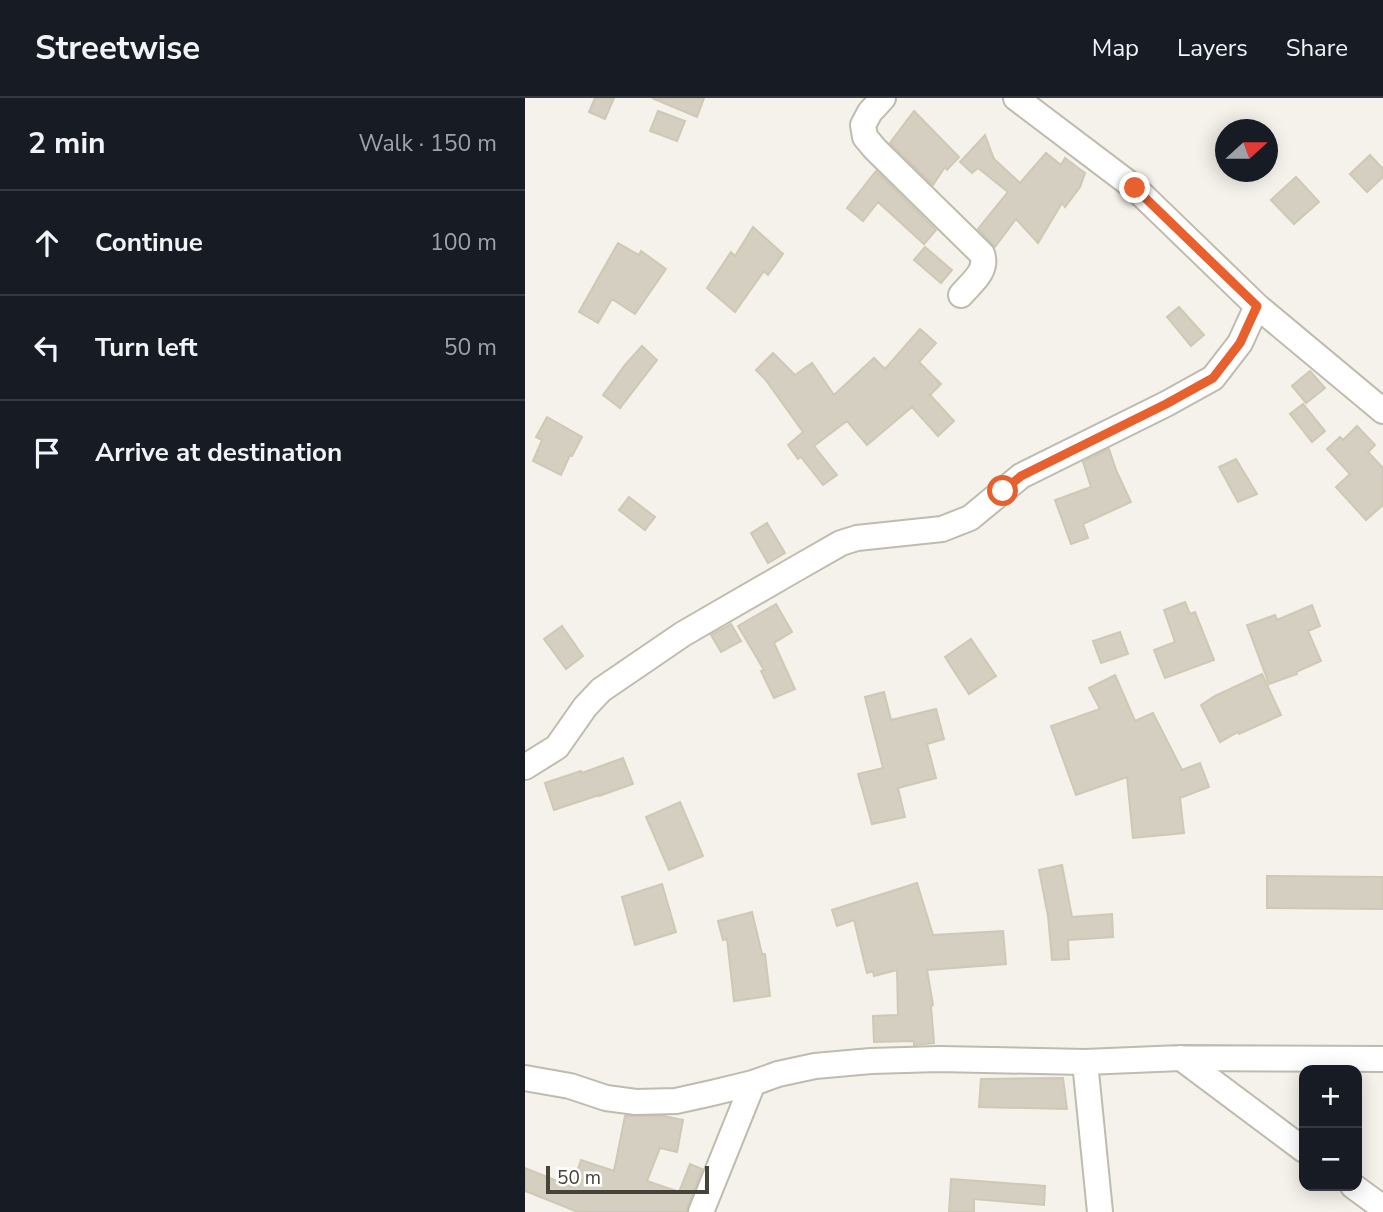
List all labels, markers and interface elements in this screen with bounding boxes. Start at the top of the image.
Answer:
text: Streetwise [35,26,200,71]
text: Map [1092,32,1139,64]
text: Layers [1177,32,1248,64]
text: Share [1286,32,1348,64]
north arrow [1215,119,1278,182]
text: 2 min [28,123,106,164]
text: Walk · 150 m [358,128,497,159]
route end [1119,172,1150,203]
icon: ahead [28,224,66,262]
text: Continue [95,225,203,260]
text: 100 m [430,227,497,258]
icon: left [28,329,66,367]
text: Turn left [95,330,198,365]
text: 50 m [444,332,497,363]
icon: arrive [28,434,66,472]
text: Arrive at destination [95,435,342,470]
route start [987,475,1018,506]
map controls [1299,1065,1362,1191]
button: + [1299,1065,1362,1128]
button: − [1299,1128,1362,1191]
scale bar [546,1163,709,1195]
text: 50 m [557,1165,601,1191]

